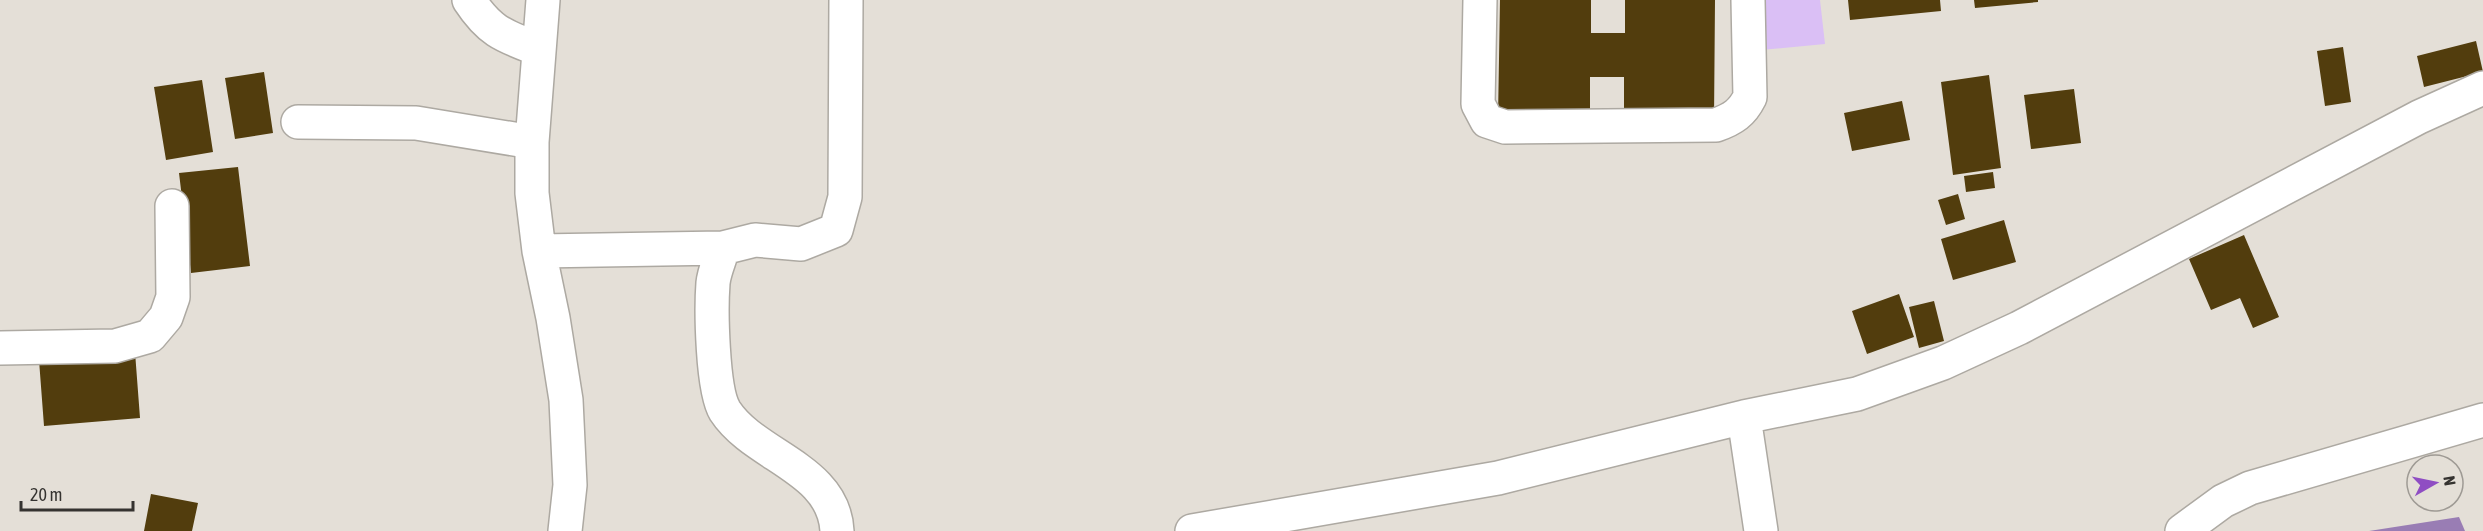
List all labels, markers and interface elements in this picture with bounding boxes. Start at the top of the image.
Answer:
north arrow [2405,453,2465,513]
scale bar [21,474,134,512]
text: N [2440,475,2459,487]
text: 20 m [30,484,62,505]

